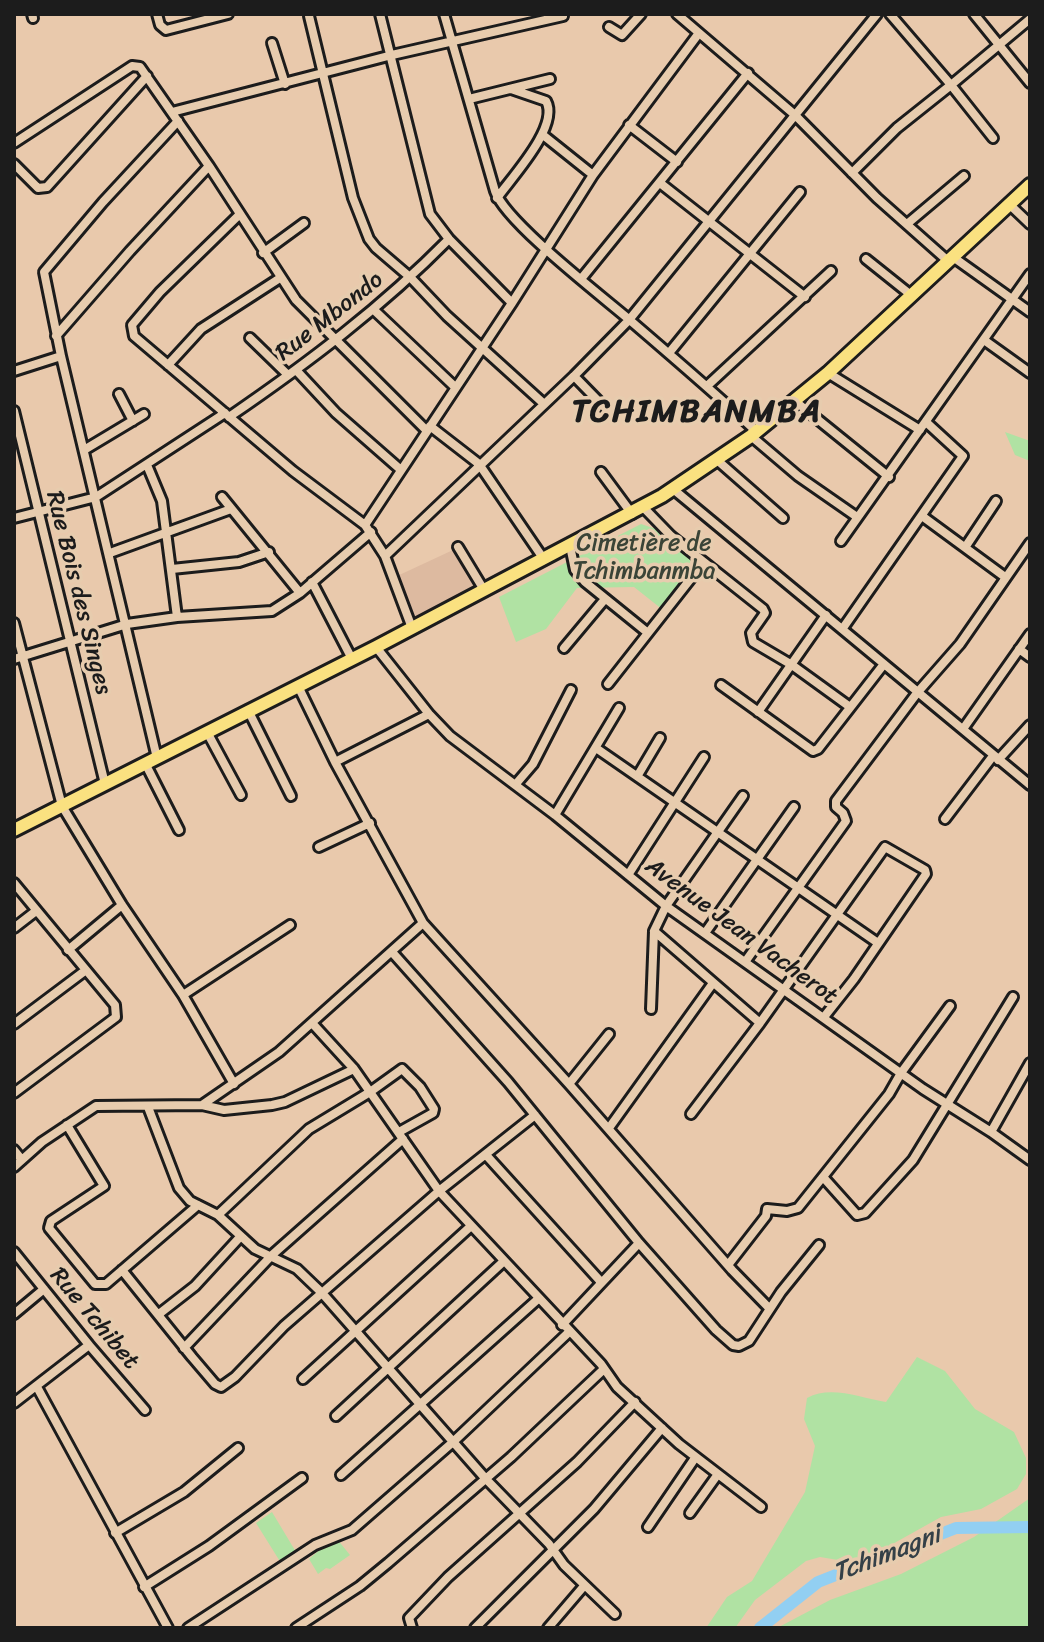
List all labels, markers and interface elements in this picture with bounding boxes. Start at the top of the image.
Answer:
street label: Rue Mbondo [270,266,390,368]
district label: TCHIMBANMBA [572,394,822,432]
street label: Rue Bois des Singes [39,488,117,698]
park label: Cimetière de Tchimbanmba [573,530,715,586]
street label: Avenue Jean Vacherot [639,852,843,1012]
street label: Rue Tchibet [43,1262,145,1376]
water label: Tchimagni [829,1520,945,1590]

